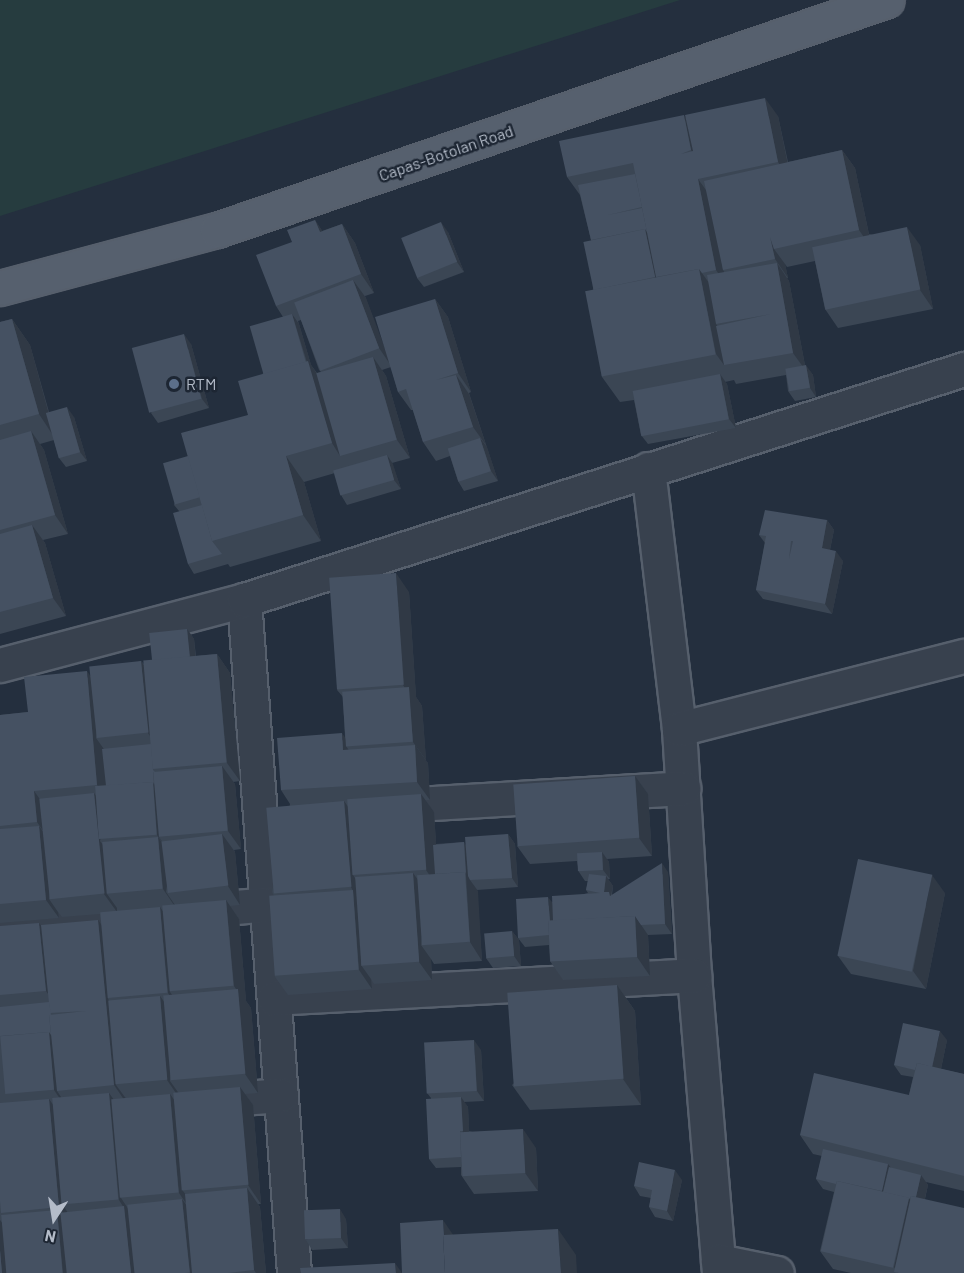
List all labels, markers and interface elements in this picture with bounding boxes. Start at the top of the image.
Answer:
street label: Capas-Botolan Road [376,121,516,185]
place label: RTM [186,374,216,394]
marker: RTM [167,377,181,391]
north arrow [24,1189,84,1249]
text: N [43,1227,57,1247]

